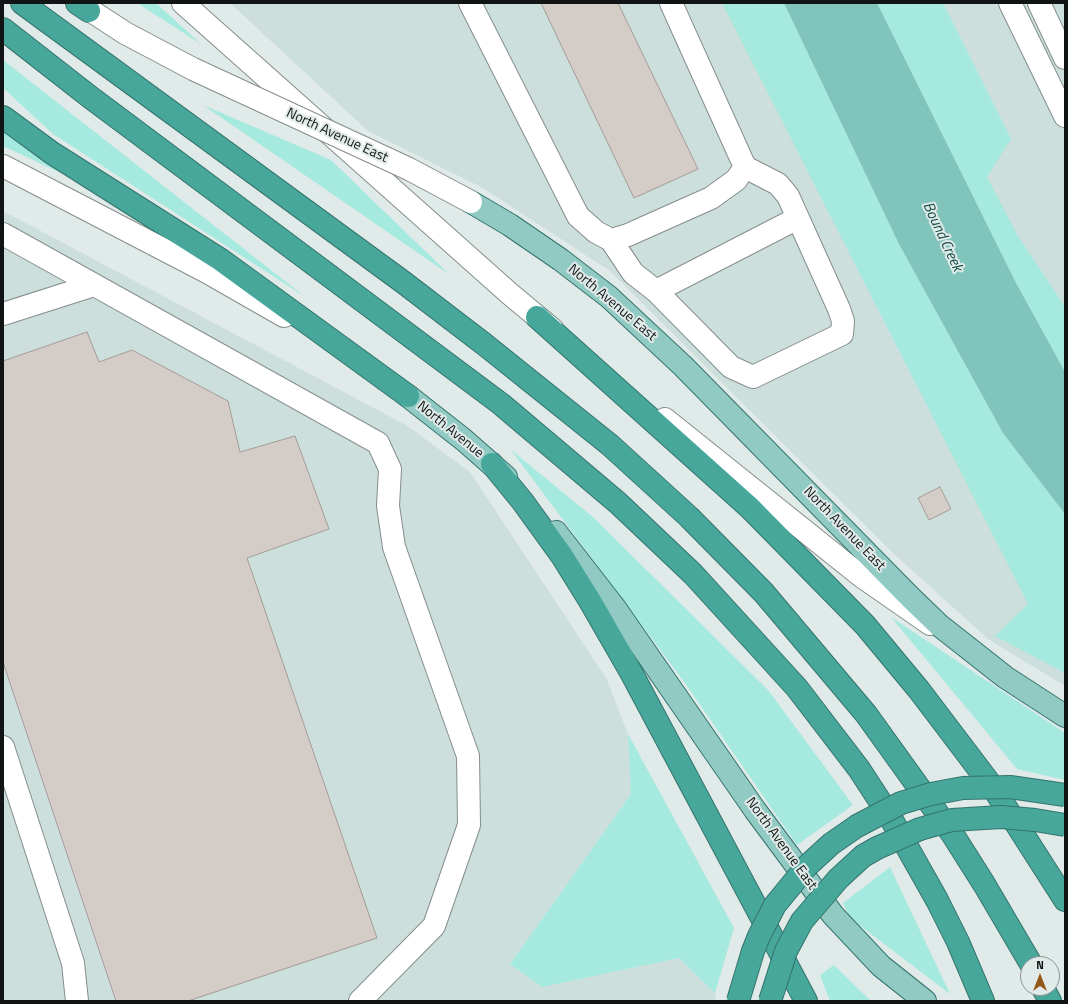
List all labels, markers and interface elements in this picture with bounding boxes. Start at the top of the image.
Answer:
street label: North Avenue East [284,105,390,167]
water label: Bound Creek [918,199,966,275]
street label: North Avenue East [564,261,660,345]
street label: North Avenue [413,398,487,462]
street label: North Avenue East [800,484,888,574]
street label: North Avenue East [742,794,820,894]
north arrow [1020,956,1060,996]
text: N [1036,957,1044,973]

